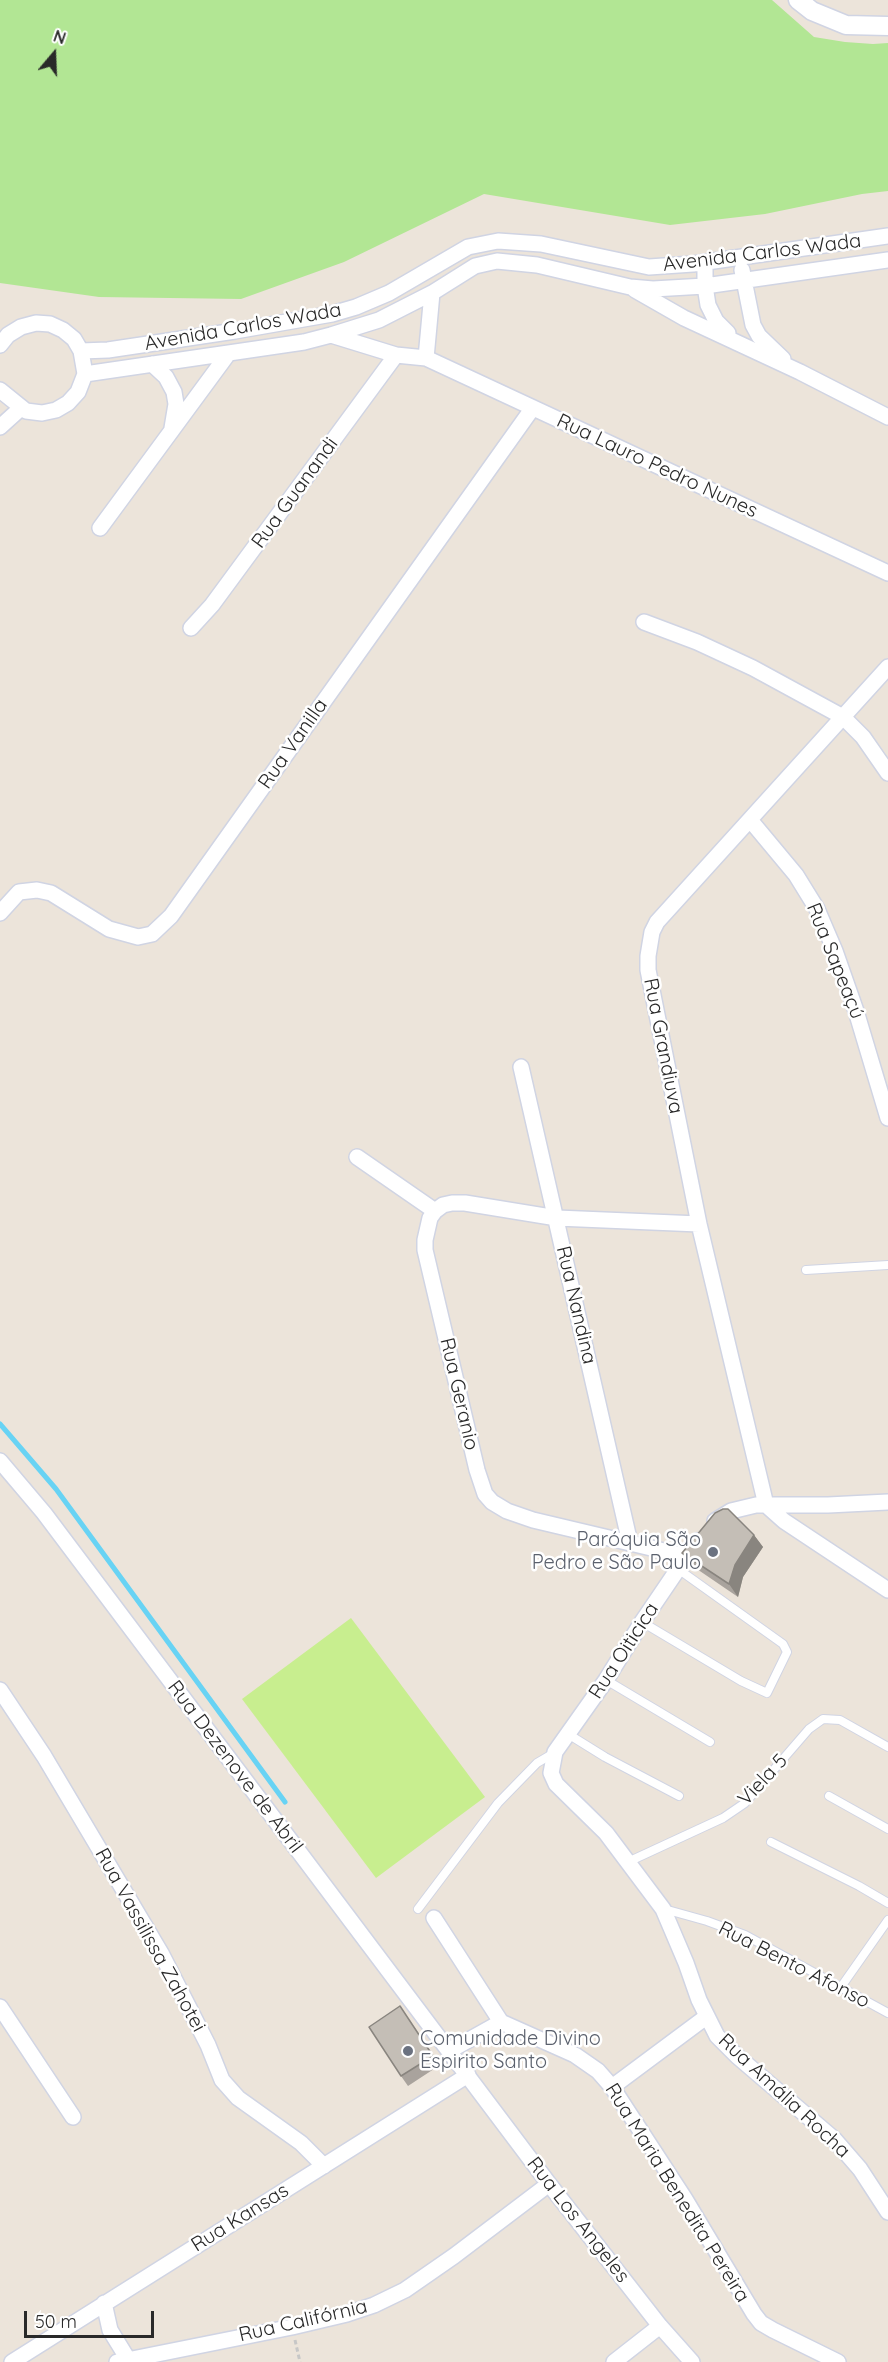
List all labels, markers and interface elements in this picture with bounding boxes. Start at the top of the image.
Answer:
north arrow [24,24,84,84]
text: N [51,26,69,48]
street label: Avenida Carlos Wada [662,229,862,277]
street label: Avenida Carlos Wada [143,298,343,356]
street label: Rua Lauro Pedro Nunes [553,409,761,523]
street label: Rua Guanandi [247,433,343,553]
street label: Rua Vanilla [253,694,333,794]
street label: Rua Sapeaçú [801,900,869,1022]
street label: Rua Grandiuva [638,976,688,1116]
street label: Rua Nandina [551,1244,601,1366]
street label: Rua Geranio [434,1335,484,1453]
place label: Paróquia São Pedro e São Paulo [532,1528,701,1575]
marker: Paróquia São Pedro e São Paulo [706,1545,720,1559]
street label: Rua Oiticica [584,1598,664,1704]
street label: Rua Dezenove de Abril [162,1676,308,1858]
street label: Viela 5 [733,1749,793,1811]
street label: Rua Vassilissa Zahotei [89,1844,211,2036]
street label: Rua Bento Afonso [714,1916,874,2014]
place label: Comunidade Divino Espirito Santo [420,2027,601,2074]
street label: Rua Amália Rocha [713,2029,855,2163]
marker: Comunidade Divino Espirito Santo [401,2044,415,2058]
street label: Rua Maria Benedita Pereira [600,2079,754,2307]
street label: Rua Los Angeles [522,2152,634,2288]
street label: Rua Kansas [187,2179,293,2257]
street label: Rua Califórnia [236,2295,370,2347]
scale bar [27,2299,158,2337]
text: 50 m [35,2310,77,2333]

